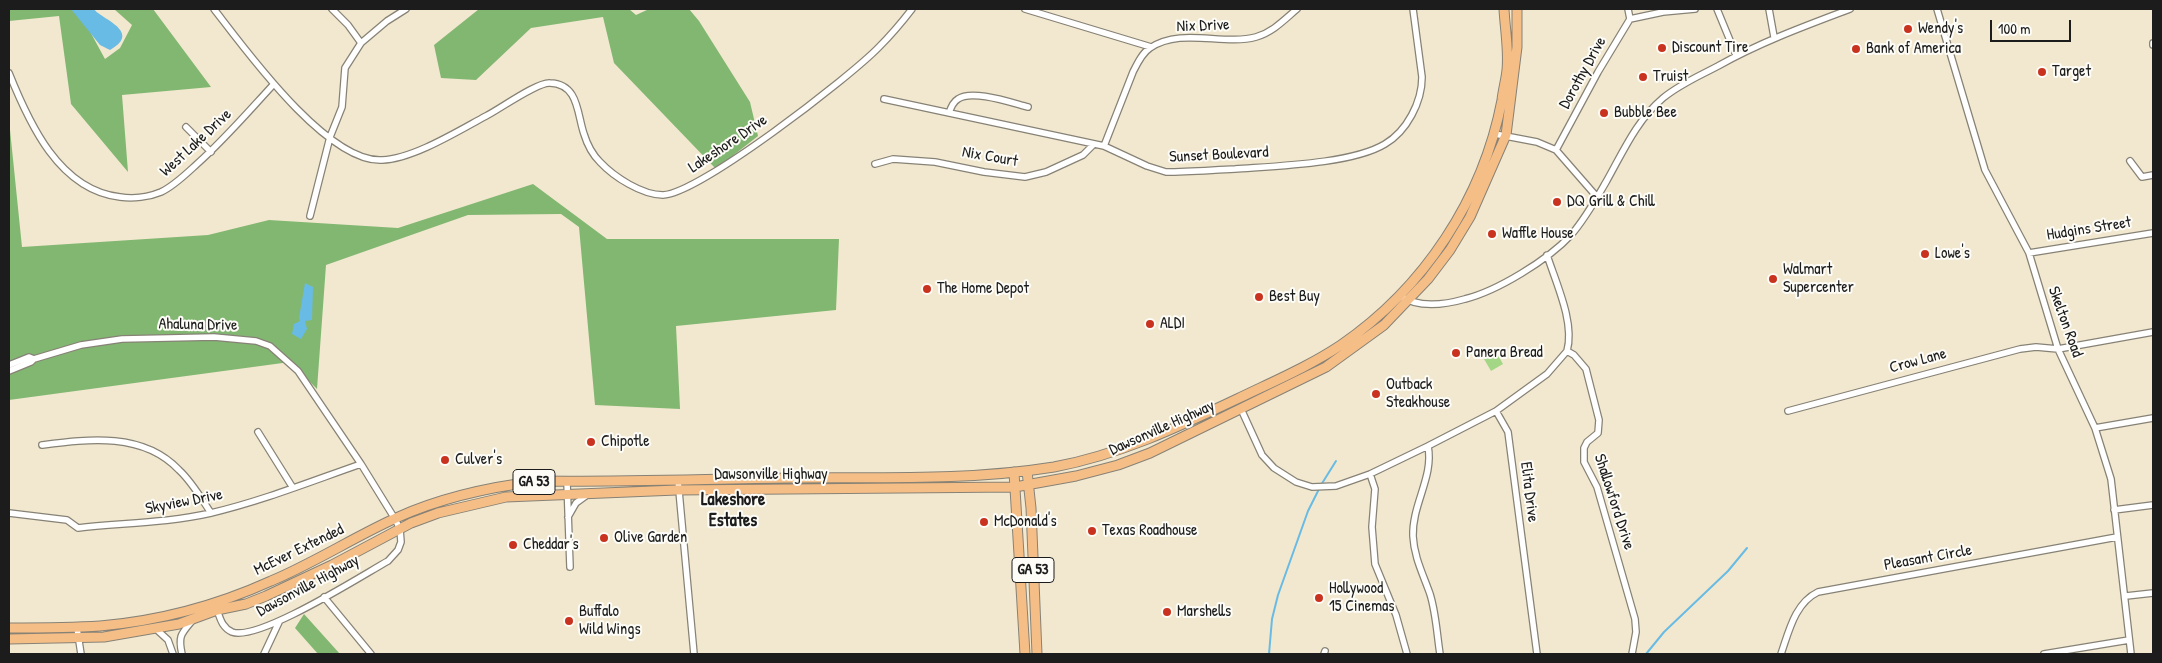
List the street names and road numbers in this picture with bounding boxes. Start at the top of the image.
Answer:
street label: Nix Drive [1176,15,1230,37]
street label: Dorothy Drive [1555,34,1611,112]
street label: West Lake Drive [156,105,236,181]
street label: Lakeshore Drive [685,111,771,177]
street label: Nix Court [961,143,1019,171]
street label: Sunset Boulevard [1169,143,1269,167]
street label: Hudgins Street [2045,213,2133,245]
street label: Skelton Road [2043,284,2087,360]
street label: Ahaluna Drive [158,315,238,335]
street label: Crow Lane [1887,344,1949,378]
street label: Dawsonville Highway [1106,396,1218,460]
street label: Shallowford Drive [1590,452,1638,552]
street label: Elita Drive [1516,461,1542,523]
street label: Dawsonville Highway [714,465,828,485]
road number: GA 53 [513,470,555,494]
street label: Skyview Drive [144,485,224,519]
street label: McEver Extended [251,520,347,580]
street label: Pleasant Circle [1883,541,1973,575]
street label: Dawsonville Highway [253,551,363,621]
road number: GA 53 [1012,558,1054,582]

